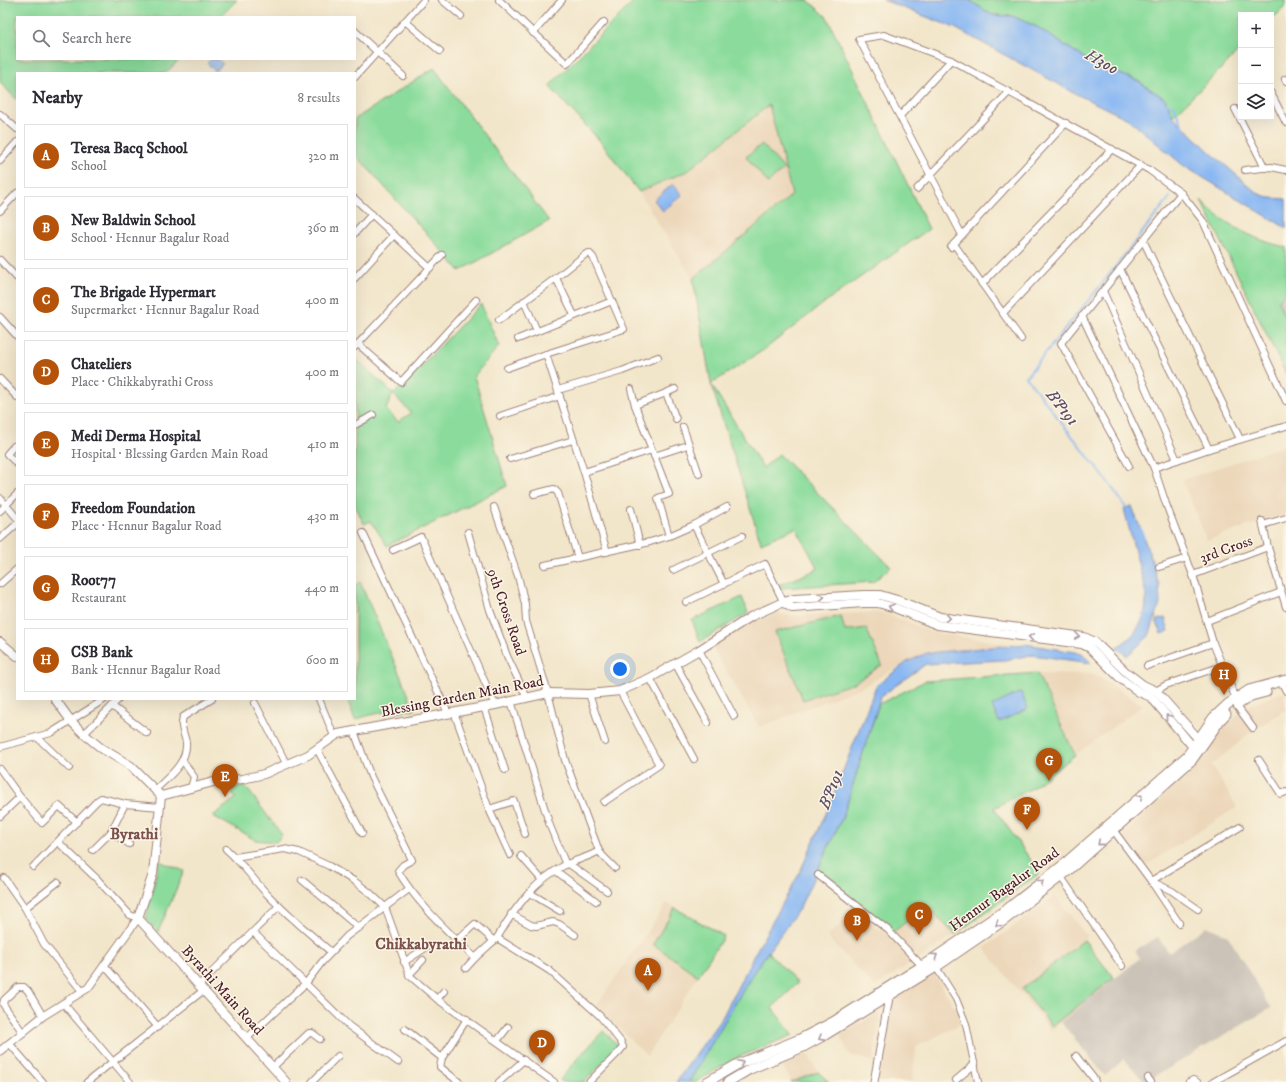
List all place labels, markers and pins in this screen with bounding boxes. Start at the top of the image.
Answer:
pin: H [1211,662,1237,695]
pin: G [1036,748,1062,781]
pin: E [212,764,238,797]
pin: F [1014,797,1040,830]
pin: C [906,902,932,935]
pin: B [844,908,870,941]
pin: A [635,958,661,991]
pin: D [529,1030,555,1063]

